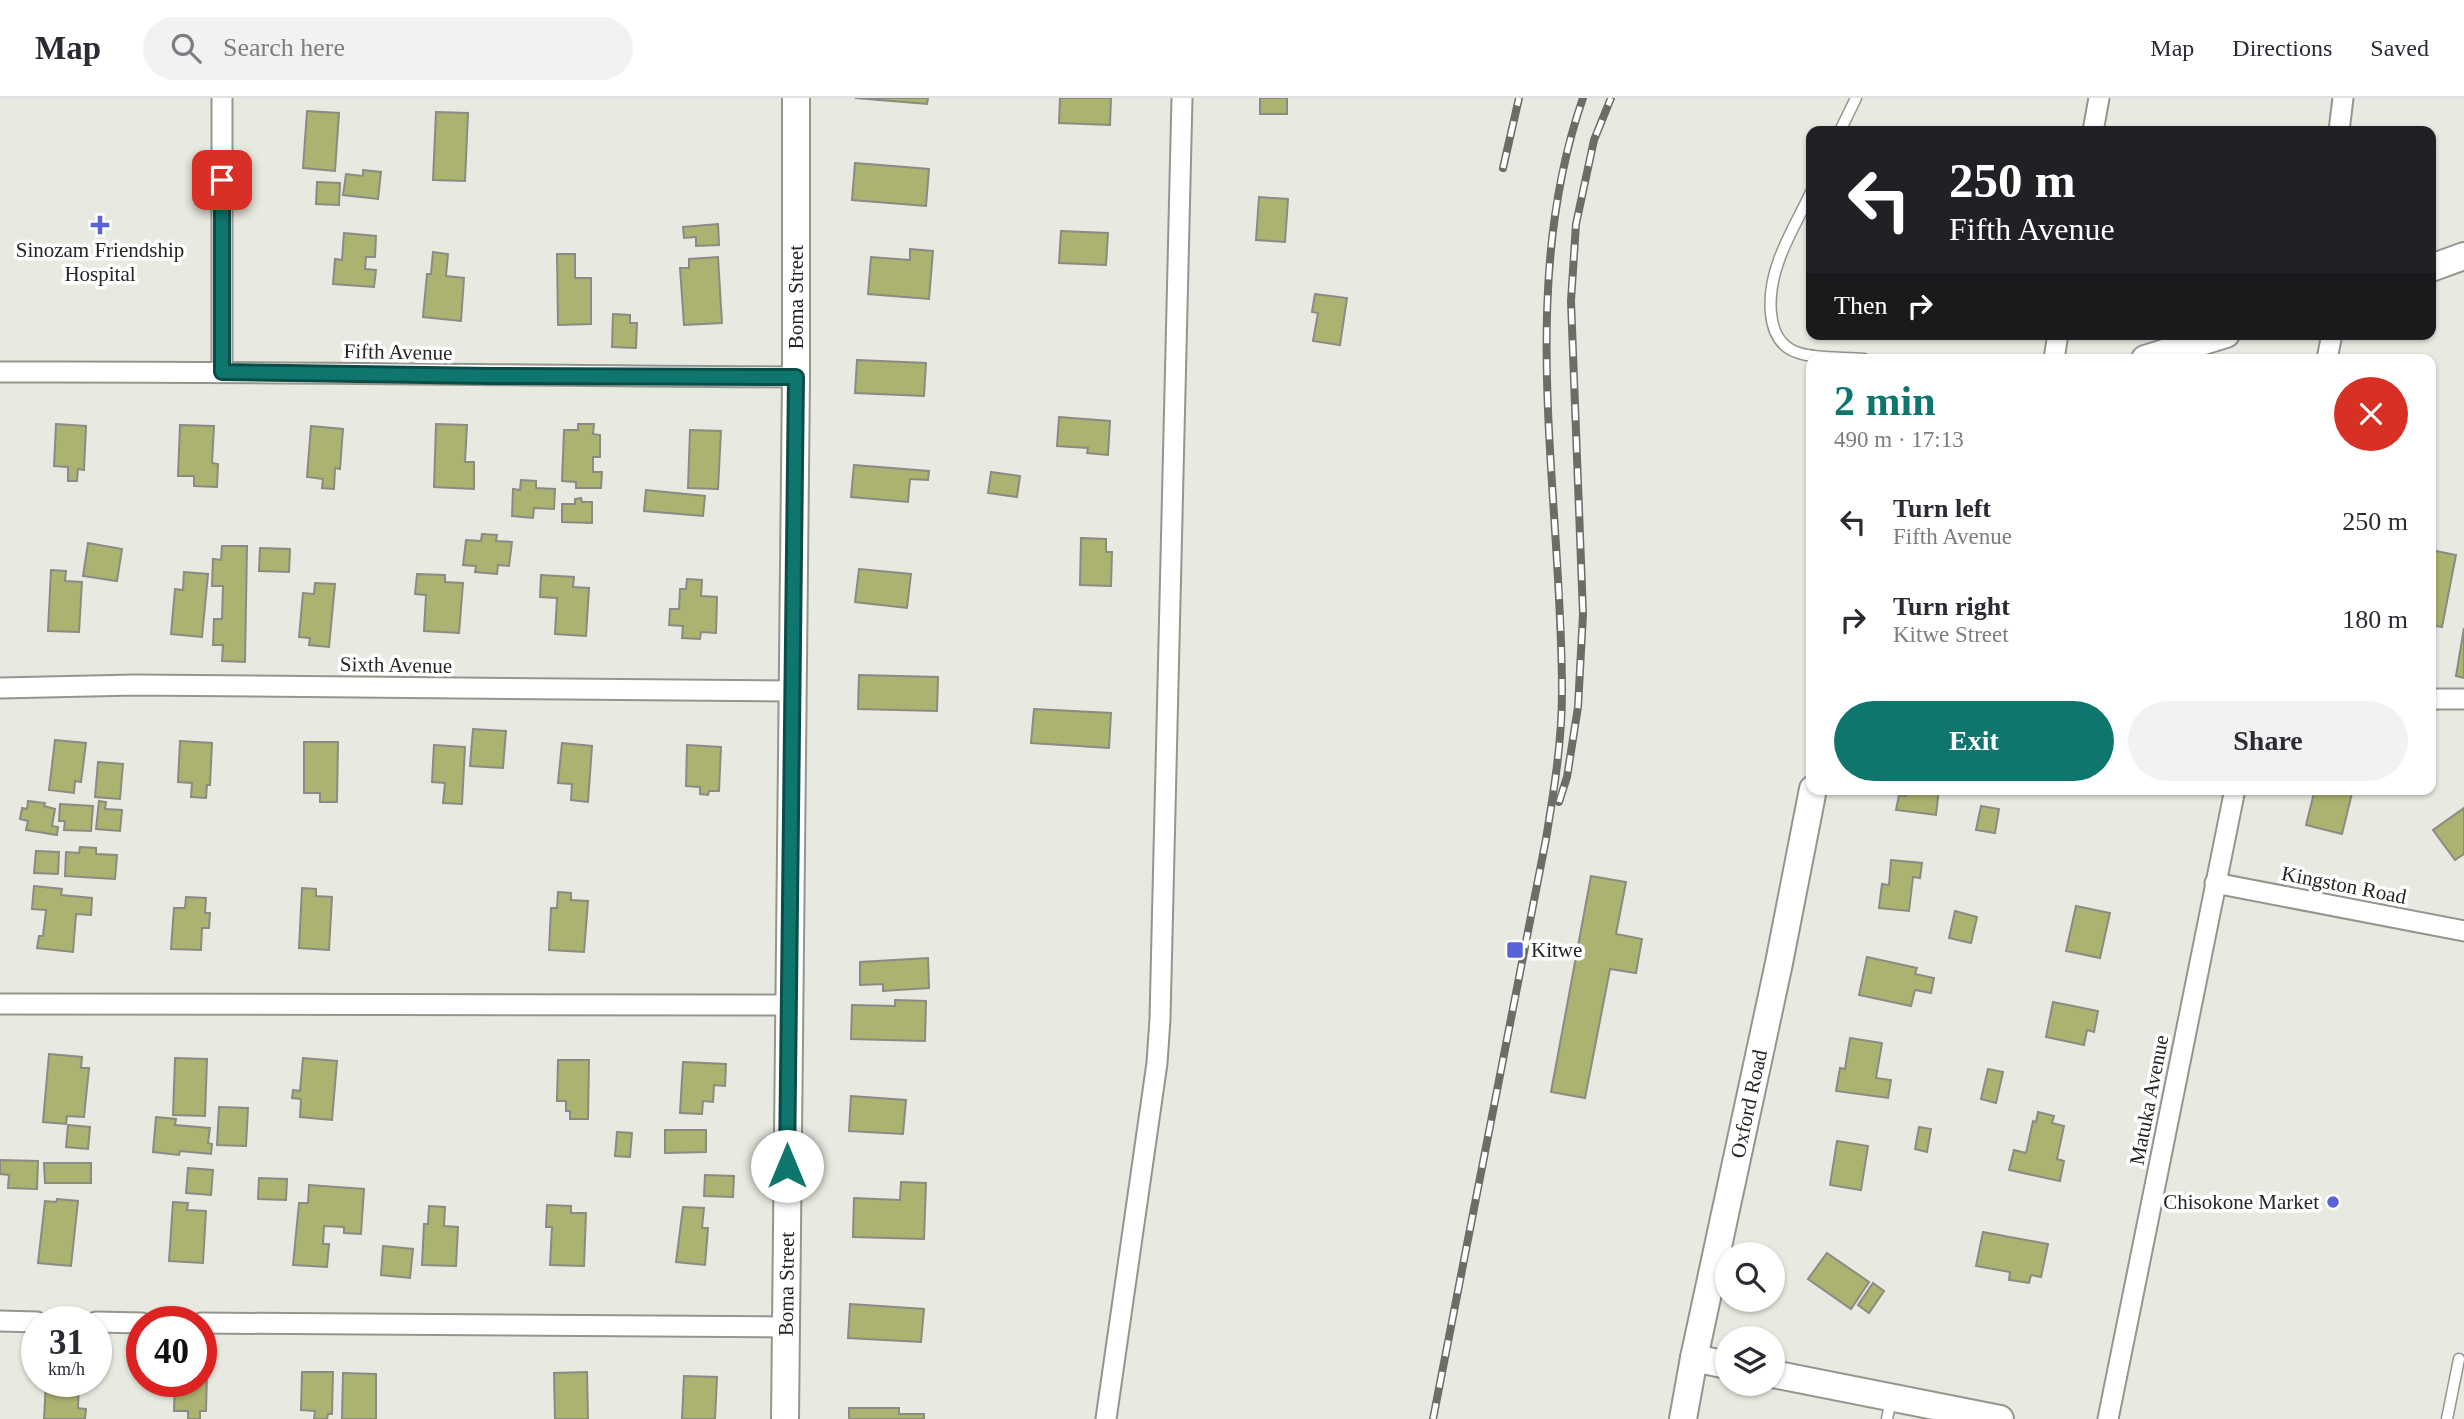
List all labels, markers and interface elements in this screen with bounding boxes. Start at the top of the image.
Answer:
search box [143,17,633,80]
icon: search [167,29,205,67]
text: Map [35,30,101,66]
text: Search here [223,33,345,62]
text: Map [2150,35,2194,61]
text: Directions [2232,35,2332,61]
text: Saved [2370,35,2429,61]
pin [192,150,252,210]
text: 250 m [1949,153,2076,208]
icon: left [1834,154,1925,245]
icon: arrive [203,161,241,199]
text: Fifth Avenue [1949,211,2115,247]
marker: Sinozam Friendship Hospital [90,215,110,235]
place label: Sinozam Friendship Hospital [16,238,184,286]
street label: Boma Street [784,245,808,349]
icon: right [1901,287,1939,325]
text: Then [1834,291,1887,320]
street label: Fifth Avenue [343,339,453,365]
button: close [2334,377,2408,451]
text: 2 min [1834,378,1936,424]
text: 490 m · 17:13 [1834,427,1964,452]
text: Turn left [1893,494,1991,523]
icon: left [1834,503,1872,541]
text: 250 m [2342,507,2408,536]
text: Fifth Avenue [1893,524,2012,549]
text: Turn right [1893,592,2010,621]
icon: right [1834,601,1872,639]
text: 180 m [2342,605,2408,634]
text: Kitwe Street [1893,622,2009,647]
street label: Sixth Avenue [340,652,452,678]
button: Exit [1834,701,2114,781]
button: Share [2128,701,2408,781]
street label: Kingston Road [2280,861,2409,909]
place label: Kitwe [1531,938,1582,962]
marker: Kitwe [1505,940,1525,960]
street label: Matuka Avenue [2125,1033,2173,1167]
street label: Oxford Road [1725,1047,1772,1160]
position arrow [750,1129,824,1203]
place label: Chisokone Market [2163,1190,2319,1214]
marker: Chisokone Market [2325,1194,2341,1210]
street label: Boma Street [774,1231,799,1336]
map controls [1715,1242,1785,1396]
button: search [1715,1242,1785,1312]
speed limit sign: 40 [126,1306,217,1397]
text: 31 [49,1323,84,1362]
button: layers [1715,1326,1785,1396]
text: km/h [48,1359,85,1379]

